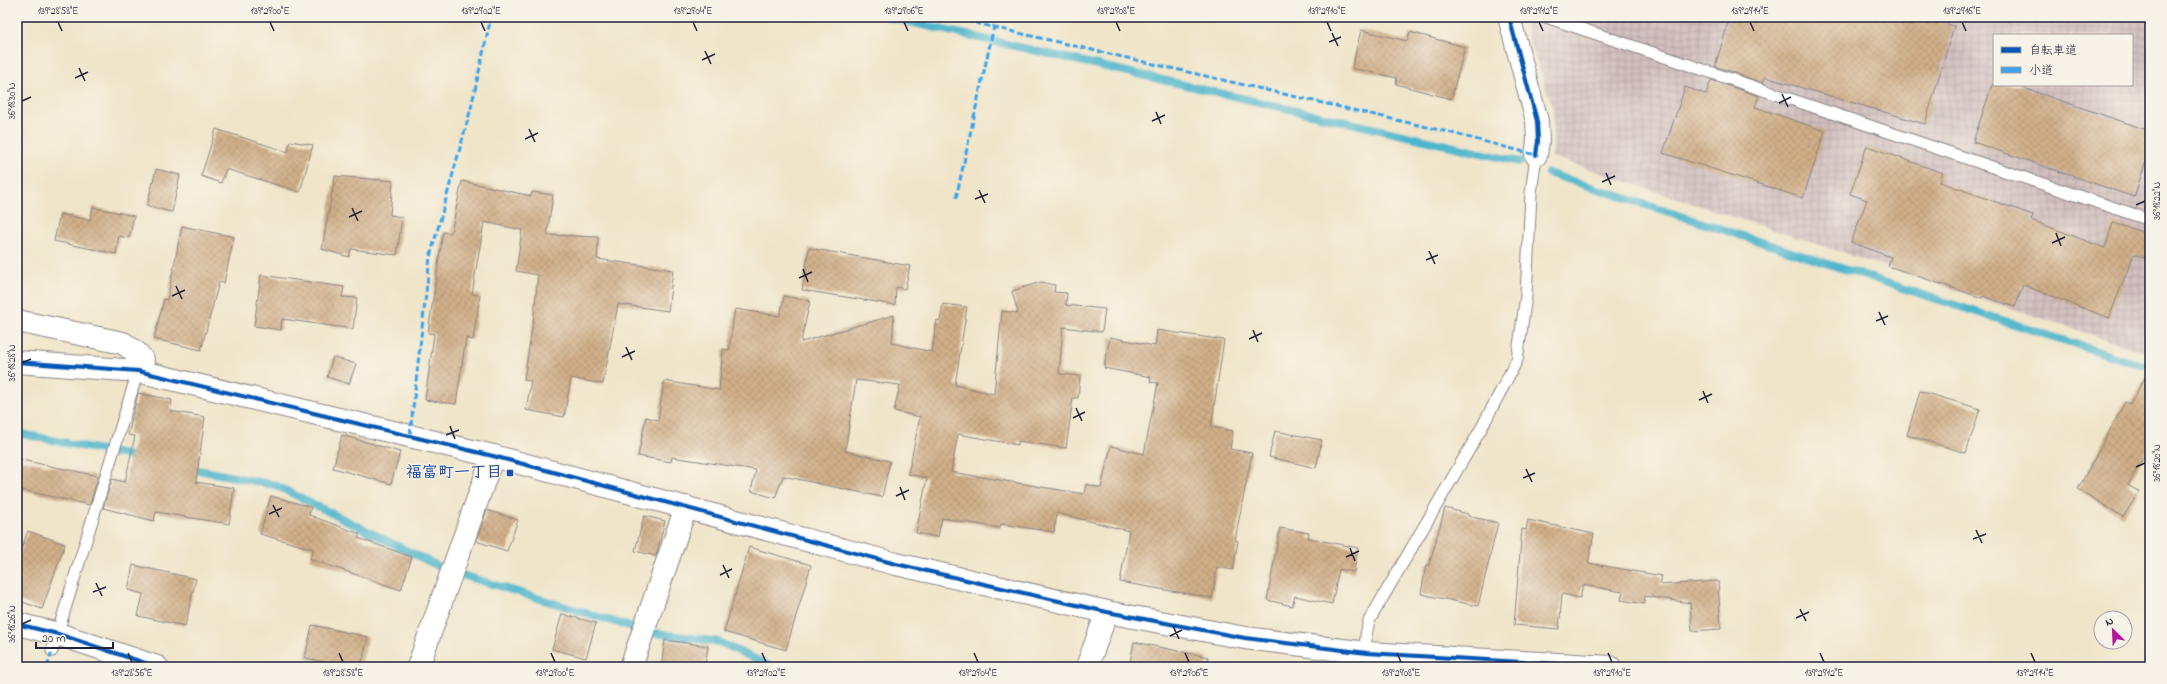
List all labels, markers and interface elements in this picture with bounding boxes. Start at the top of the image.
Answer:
text: 139°28'58"E [38,4,78,19]
text: 139°29'00"E [250,4,290,19]
text: 139°29'02"E [461,4,501,19]
text: 139°29'04"E [674,4,712,19]
text: 139°29'06"E [884,4,924,19]
text: 139°29'08"E [1097,4,1135,19]
text: 139°29'10"E [1308,4,1346,19]
text: 139°29'12"E [1520,4,1558,19]
text: 139°29'14"E [1731,4,1769,19]
text: 139°29'16"E [1943,4,1981,19]
legend [1993,34,2133,86]
text: 自転車道 [2029,42,2077,60]
text: 小道 [2029,62,2053,80]
text: 36°18'30"N [5,82,20,119]
text: 36°18'22"N [2150,182,2165,220]
text: 36°18'28"N [5,344,20,382]
text: 36°18'20"N [2150,444,2165,482]
place label: 福富町一丁目 [406,461,502,485]
marker: 福富町一丁目 [505,468,515,478]
text: 36°18'26"N [5,605,20,643]
north arrow [2093,610,2133,650]
text: N [2103,613,2116,631]
scale bar [36,624,113,650]
text: 20 m [42,630,65,648]
text: 139°28'56"E [111,666,153,681]
text: 139°28'58"E [323,666,363,681]
text: 139°29'00"E [535,666,575,681]
text: 139°29'02"E [746,666,786,681]
text: 139°29'04"E [959,666,997,681]
text: 139°29'06"E [1169,666,1209,681]
text: 139°29'08"E [1382,666,1420,681]
text: 139°29'10"E [1593,666,1631,681]
text: 139°29'12"E [1805,666,1843,681]
text: 139°29'14"E [2016,666,2054,681]

